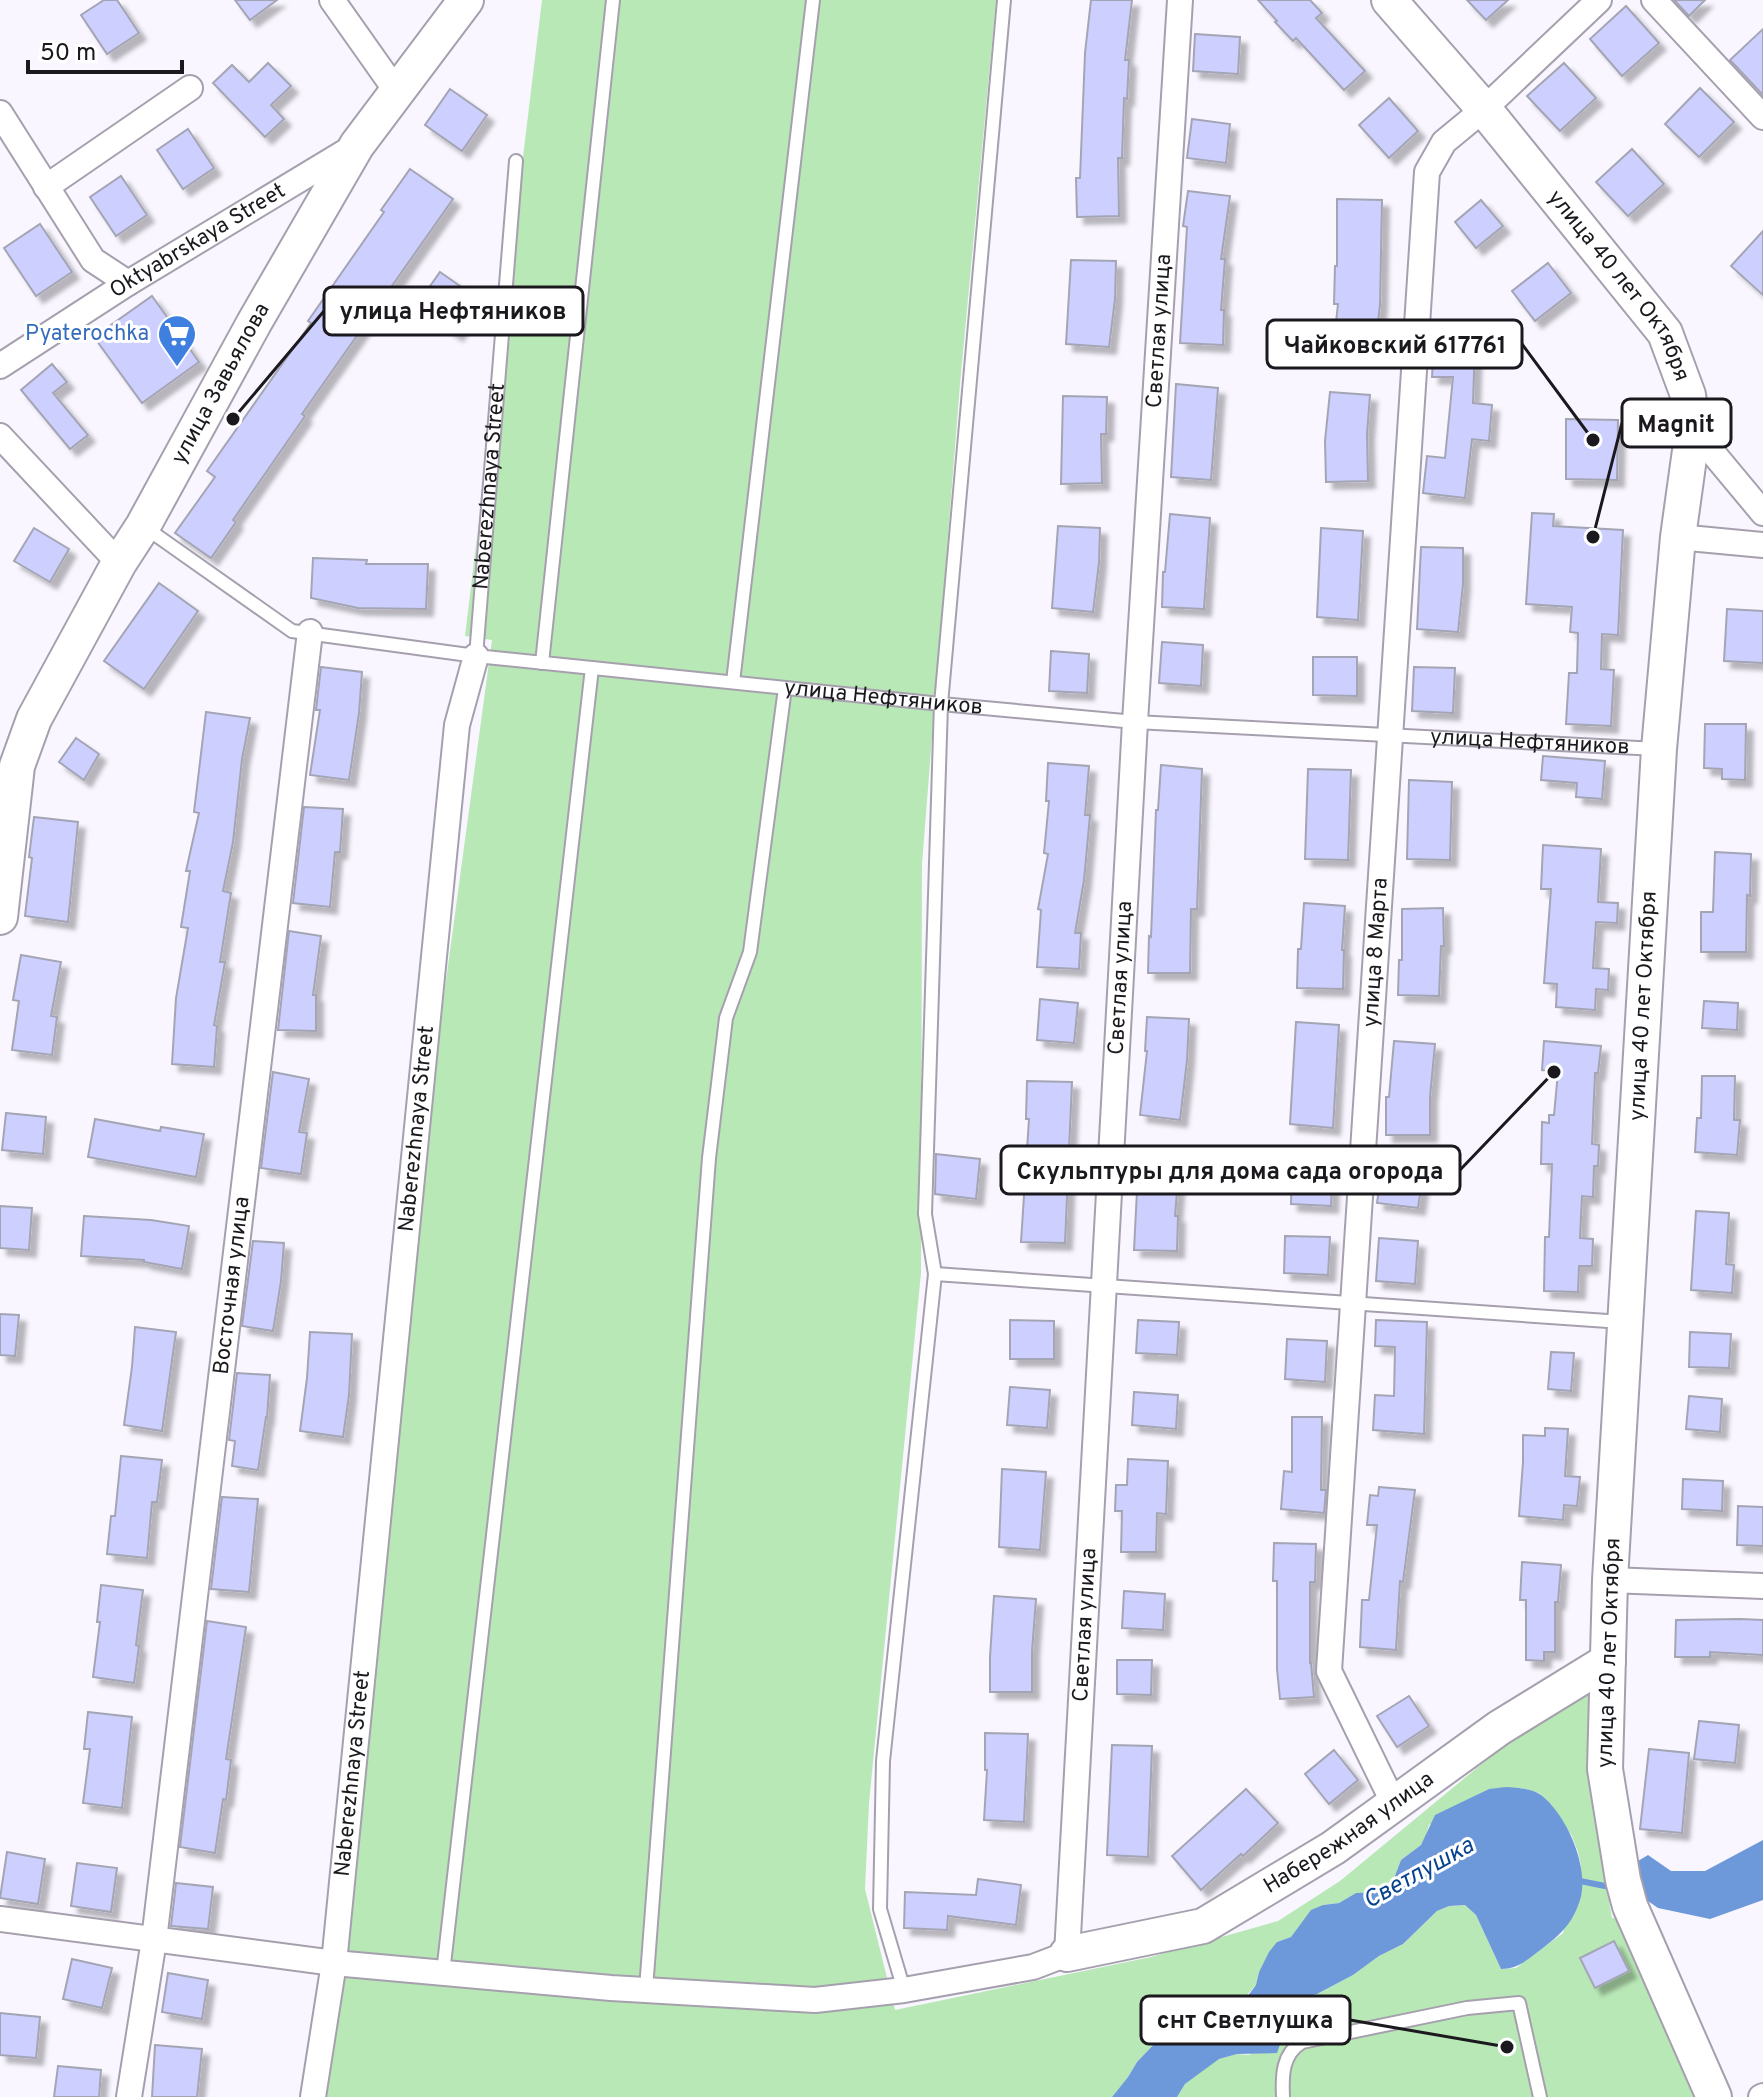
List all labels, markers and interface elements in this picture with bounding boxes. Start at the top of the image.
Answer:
scale bar [28,24,182,74]
text: 50 m [40,39,96,69]
street label: Oktyabrskaya Street [105,178,290,305]
street label: улица 40 лет Октября [1542,185,1695,385]
street label: Светлая улица [1141,253,1178,409]
callout: улица Нефтяников [324,287,583,335]
street label: улица Завьялова [166,298,276,469]
text: улица Нефтяников [339,298,567,328]
supermarket icon: Pyaterochka [156,313,198,368]
callout: Чайковский 617761 [1267,320,1522,368]
place label: Pyaterochka [25,321,149,348]
text: Чайковский 617761 [1283,332,1507,362]
street label: Naberezhnaya Street [468,382,511,591]
callout: Magnit [1622,399,1731,447]
text: Magnit [1637,411,1715,441]
street label: улица Нефтяников [783,674,984,721]
street label: улица Нефтяников [1429,724,1630,761]
street label: улица 8 Марта [1358,877,1394,1028]
street label: улица 40 лет Октября [1624,890,1664,1122]
street label: Светлая улица [1103,900,1139,1056]
street label: Naberezhnaya Street [393,1024,441,1233]
callout: Скульптуры для дома сада огорода [1001,1146,1460,1194]
text: Скульптуры для дома сада огорода [1017,1158,1443,1188]
street label: Восточная улица [208,1195,256,1376]
street label: улица 40 лет Октября [1592,1537,1628,1769]
street label: Светлая улица [1067,1547,1103,1703]
street label: Naberezhnaya Street [329,1669,377,1878]
street label: Набережная улица [1259,1766,1439,1900]
water label: Светлушка [1359,1831,1480,1917]
callout: снт Светлушка [1141,1996,1350,2044]
text: снт Светлушка [1157,2007,1333,2037]

